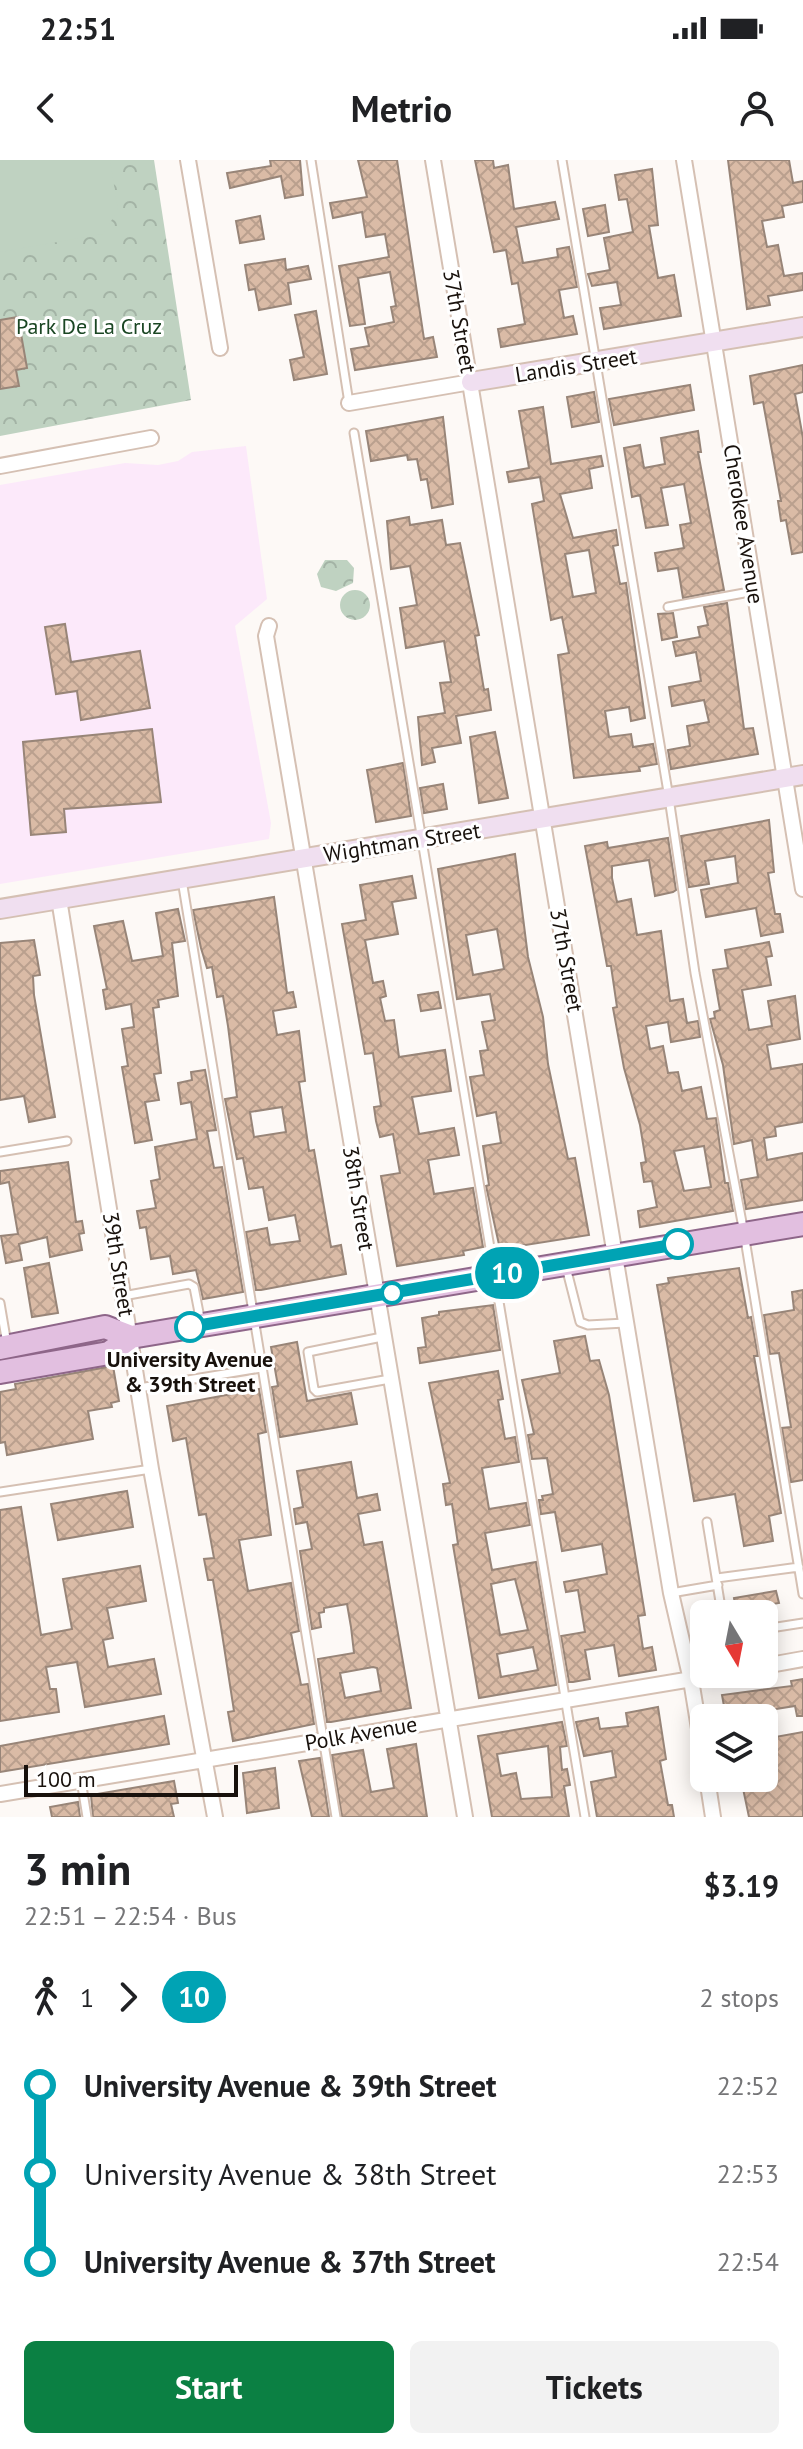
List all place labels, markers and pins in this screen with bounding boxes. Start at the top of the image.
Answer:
unlabelled marker [663,1229,693,1259]
unlabelled marker [381,1282,403,1304]
marker: University Avenue & 39th Street [175,1312,205,1342]
place label: University Avenue & 39th Street [107,1345,273,1398]

